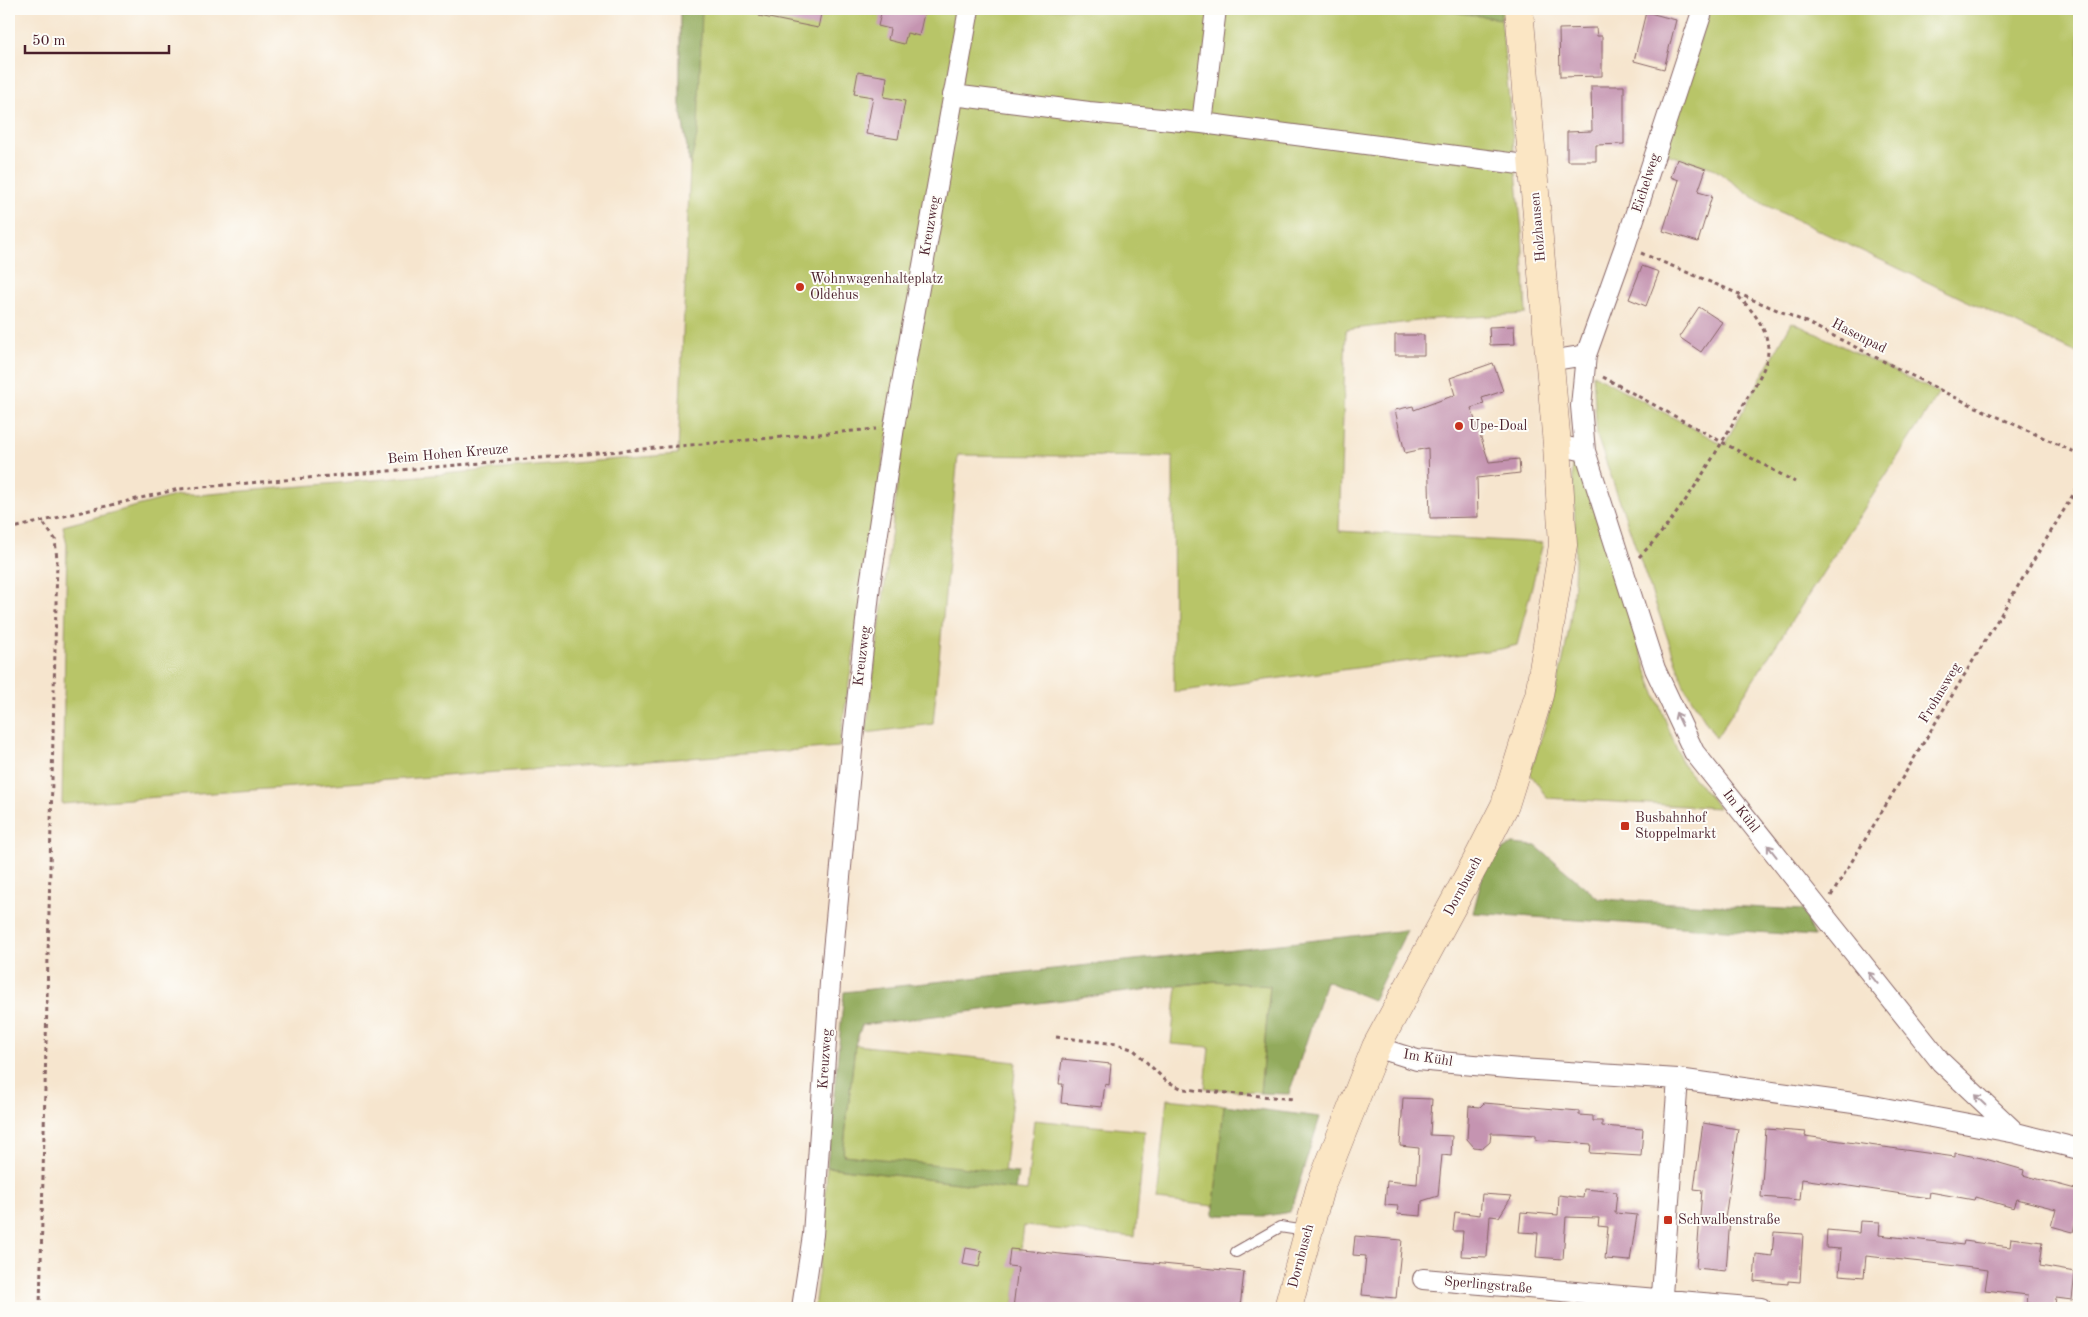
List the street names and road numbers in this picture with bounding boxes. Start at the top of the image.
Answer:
street label: Eichelweg [1630,151,1662,214]
street label: Holzhausen [1528,191,1548,262]
street label: Kreuzweg [918,195,942,257]
street label: Hasenpad [1829,316,1889,356]
street label: Beim Hohen Kreuze [387,442,509,466]
street label: Kreuzweg [851,625,873,687]
street label: Frohnsweg [1917,660,1964,726]
street label: Im Kühl [1720,787,1762,835]
street label: Dornbusch [1441,853,1485,918]
street label: Kreuzweg [816,1028,834,1090]
street label: Im Kühl [1402,1047,1454,1069]
street label: Dornbusch [1286,1222,1316,1289]
street label: Sperlingstraße [1443,1274,1533,1296]

